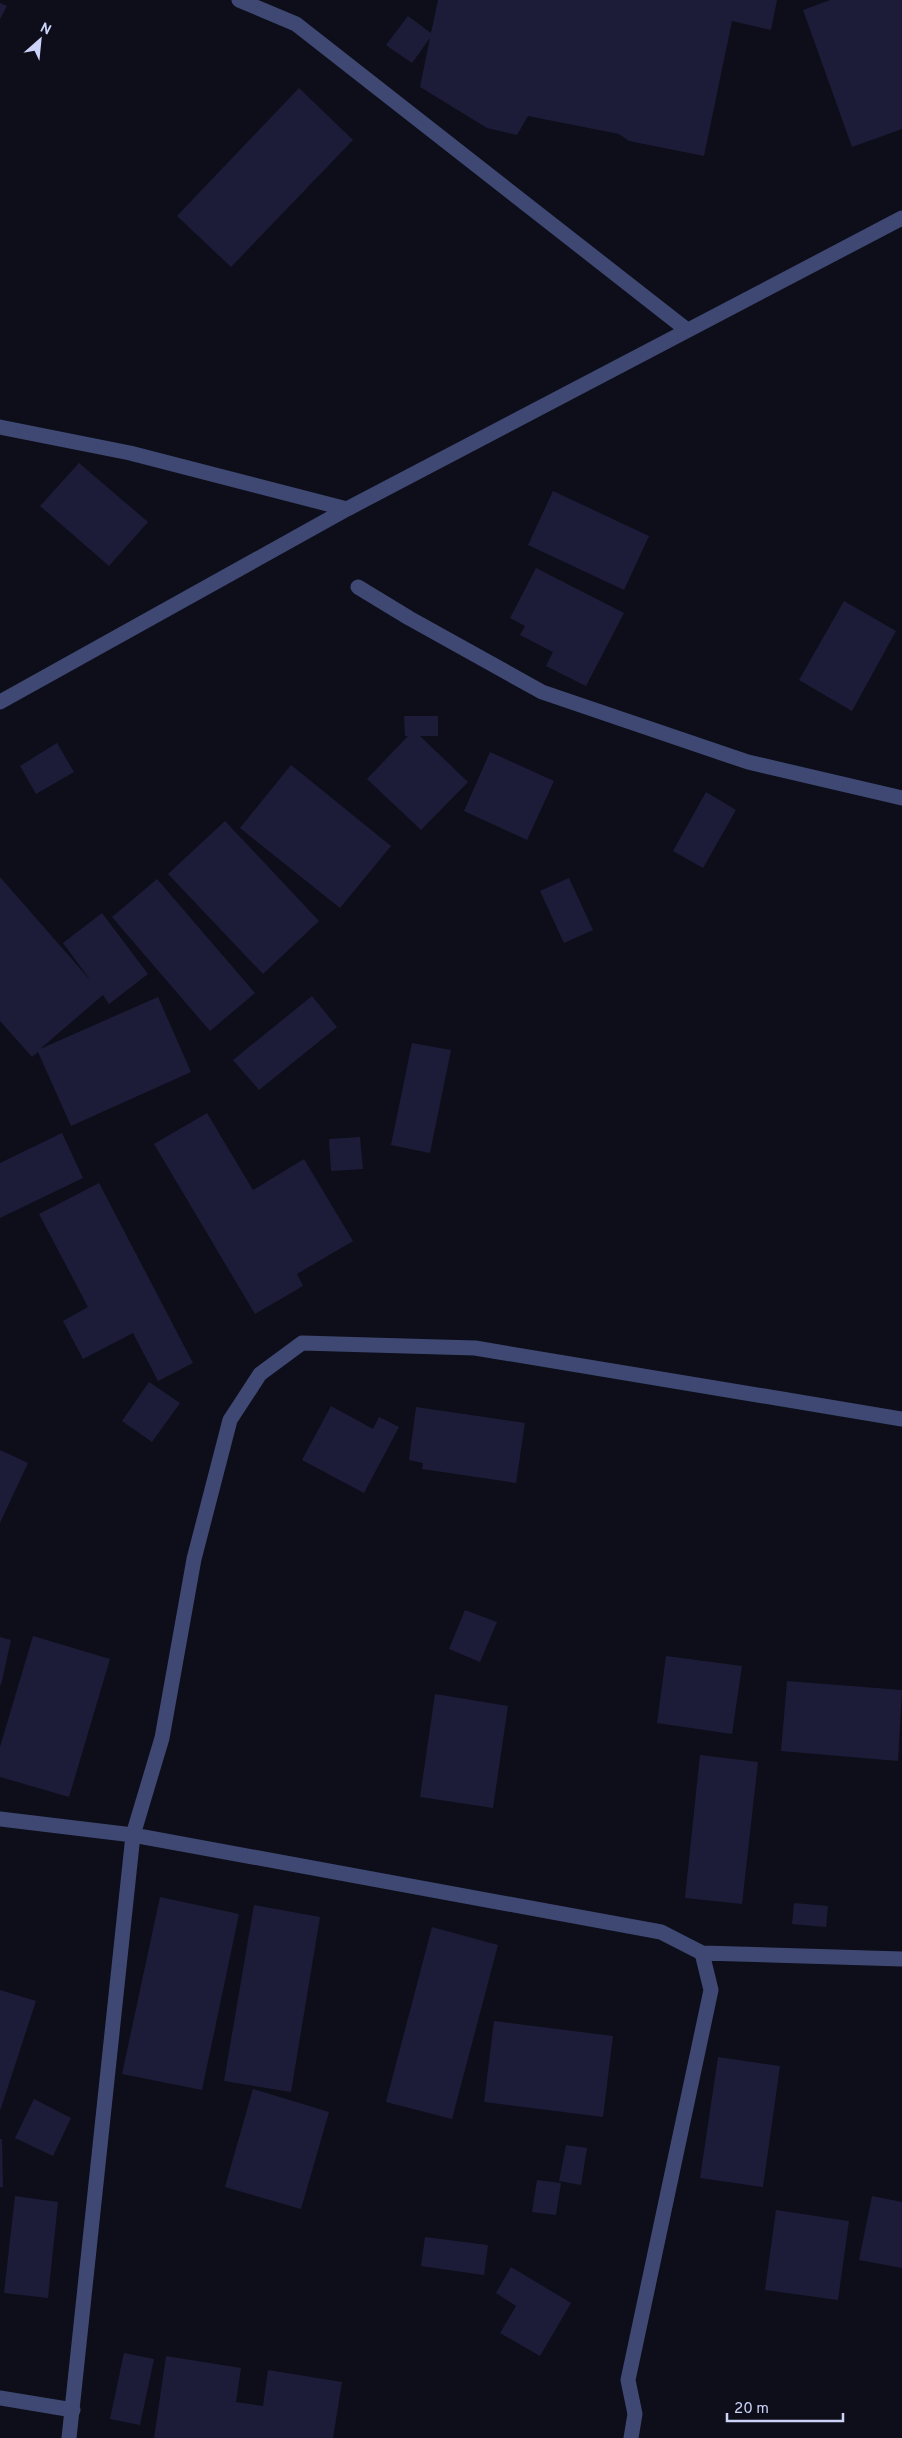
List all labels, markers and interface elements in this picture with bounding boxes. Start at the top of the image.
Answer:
north arrow [15,15,65,65]
text: N [37,20,54,40]
scale bar [727,2390,843,2422]
text: 20 m [734,2400,769,2419]

